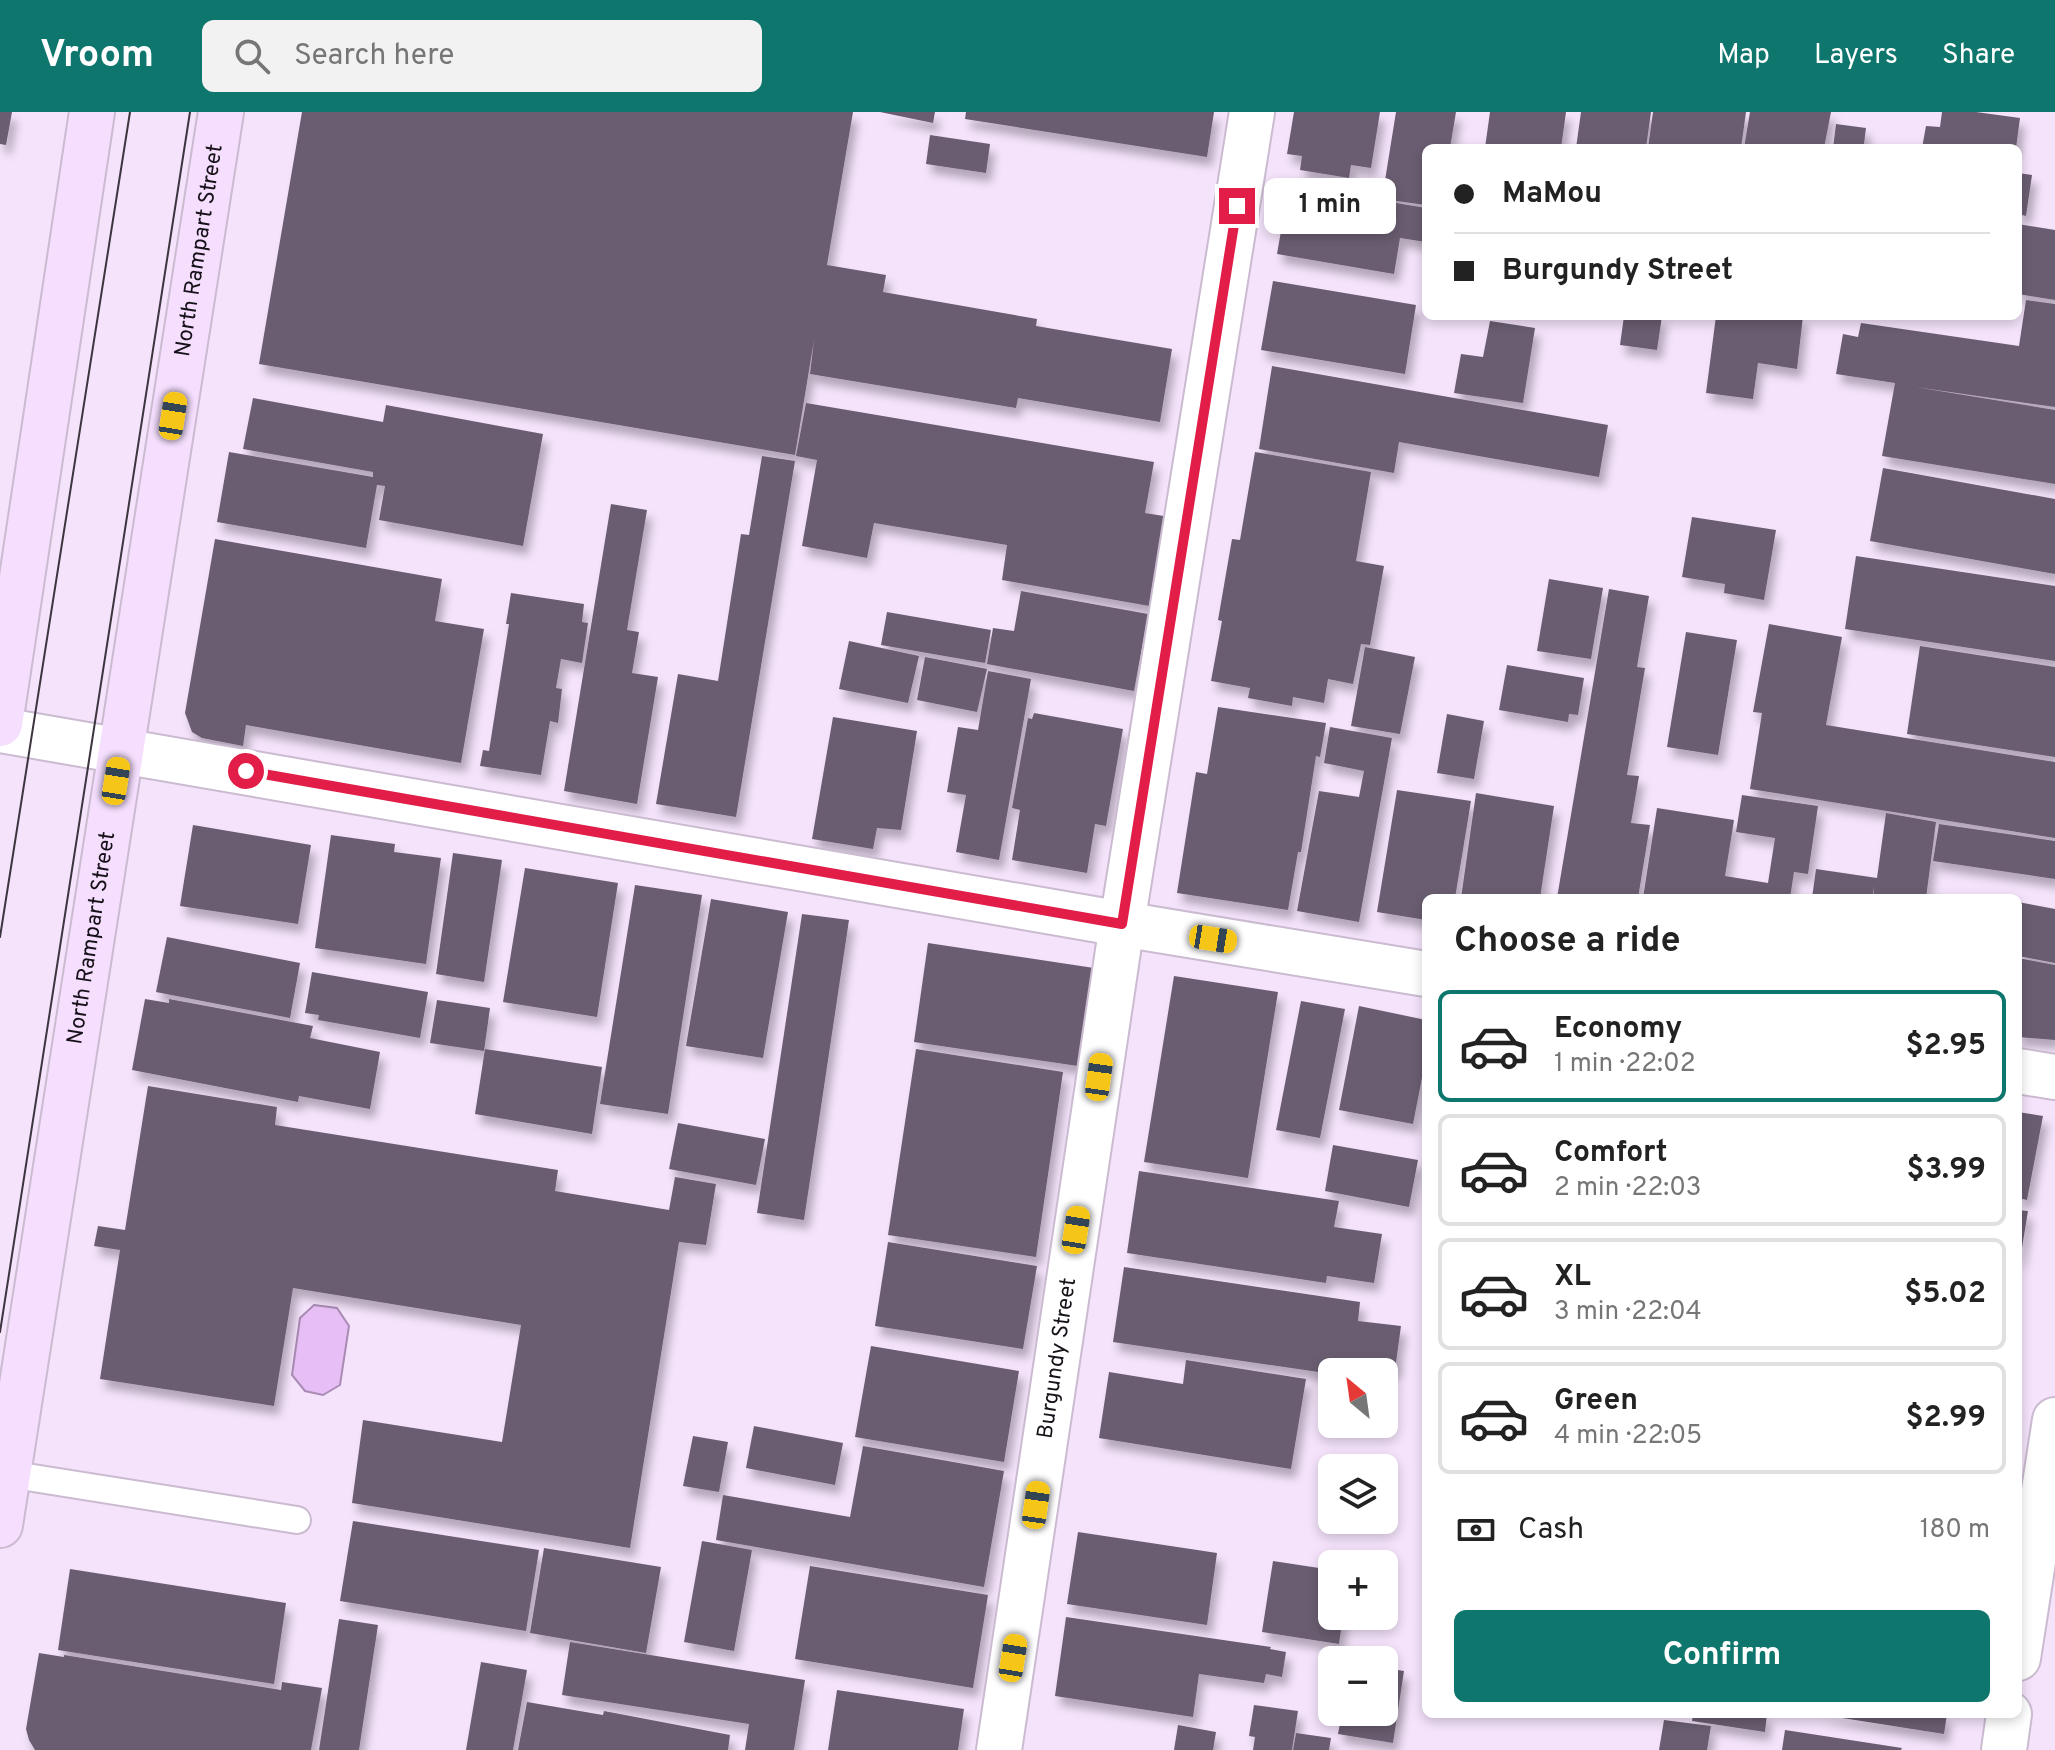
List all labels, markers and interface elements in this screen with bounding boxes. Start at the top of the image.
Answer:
search box [202,20,762,92]
text: Vroom [40,32,154,81]
icon: search [230,34,274,78]
text: Search here [294,38,454,75]
text: Map [1717,38,1770,74]
text: Layers [1814,38,1898,74]
text: Share [1942,38,2015,74]
street label: North Rampart Street [169,142,229,359]
text: MaMou [1502,176,1602,213]
callout: 1 min [1265,178,1397,234]
route end [1219,188,1255,224]
text: 1 min [1299,189,1361,222]
text: Burgundy Street [1502,253,1733,290]
car [157,390,189,442]
route start [228,753,264,789]
car [100,755,132,807]
street label: North Rampart Street [62,830,122,1046]
text: Choose a ride [1454,919,1680,965]
car [1187,923,1239,955]
icon: car [1458,1010,1530,1082]
text: Economy [1554,1011,1682,1048]
text: $2.95 [1905,1028,1986,1065]
text: 1 min · 22:02 [1554,1048,1696,1081]
car [1084,1052,1114,1102]
icon: car [1458,1134,1530,1206]
text: Comfort [1554,1135,1667,1172]
text: $3.99 [1906,1152,1986,1189]
text: 2 min · 22:03 [1554,1172,1702,1205]
car [1060,1204,1092,1256]
icon: car [1458,1258,1530,1330]
text: XL [1554,1259,1591,1296]
street label: Burgundy Street [1032,1276,1083,1441]
text: $5.02 [1904,1276,1986,1313]
text: 3 min · 22:04 [1554,1296,1702,1329]
north arrow [1318,1358,1398,1438]
map controls [1318,1358,1398,1726]
icon: car [1458,1382,1530,1454]
text: Green [1554,1383,1638,1420]
text: $2.99 [1905,1400,1986,1437]
text: 4 min · 22:05 [1554,1420,1702,1453]
button: layers [1318,1454,1398,1534]
car [1021,1480,1051,1530]
icon: cash [1454,1508,1498,1552]
text: Cash [1518,1512,1584,1549]
text: 180 m [1920,1514,1990,1547]
button: + [1318,1550,1398,1630]
button: Confirm [1454,1610,1990,1702]
car [997,1632,1029,1684]
button: − [1318,1646,1398,1726]

